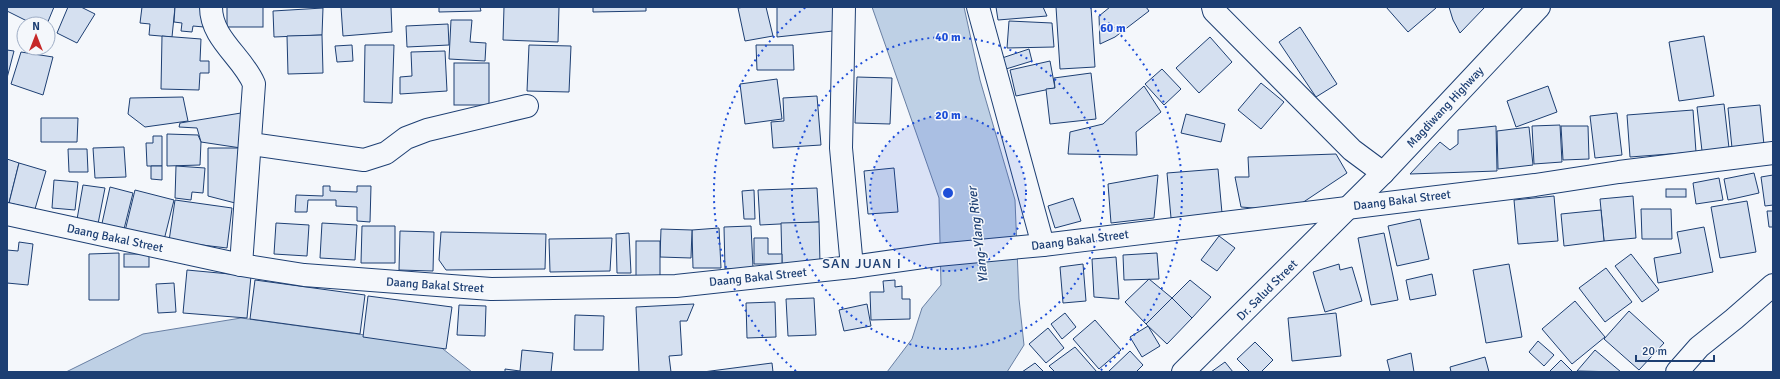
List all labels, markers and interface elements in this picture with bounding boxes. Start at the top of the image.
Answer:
north arrow [16,16,56,56]
text: N [32,20,40,33]
text: 60 m [1100,21,1126,36]
text: 40 m [935,30,961,45]
street label: Magdiwang Highway [1404,63,1487,151]
text: 20 m [935,108,961,123]
water label: Ylang-Ylang River [964,184,992,284]
centre of rings [941,186,955,200]
street label: Daang Bakal Street [1352,187,1452,214]
street label: Daang Bakal Street [65,221,164,256]
street label: Daang Bakal Street [1030,227,1130,254]
district label: SAN JUAN I [822,255,902,272]
street label: Dr. Salud Street [1234,257,1301,324]
street label: Daang Bakal Street [708,265,808,290]
street label: Daang Bakal Street [385,275,484,296]
scale bar [1636,337,1714,363]
text: 20 m [1642,344,1667,359]

